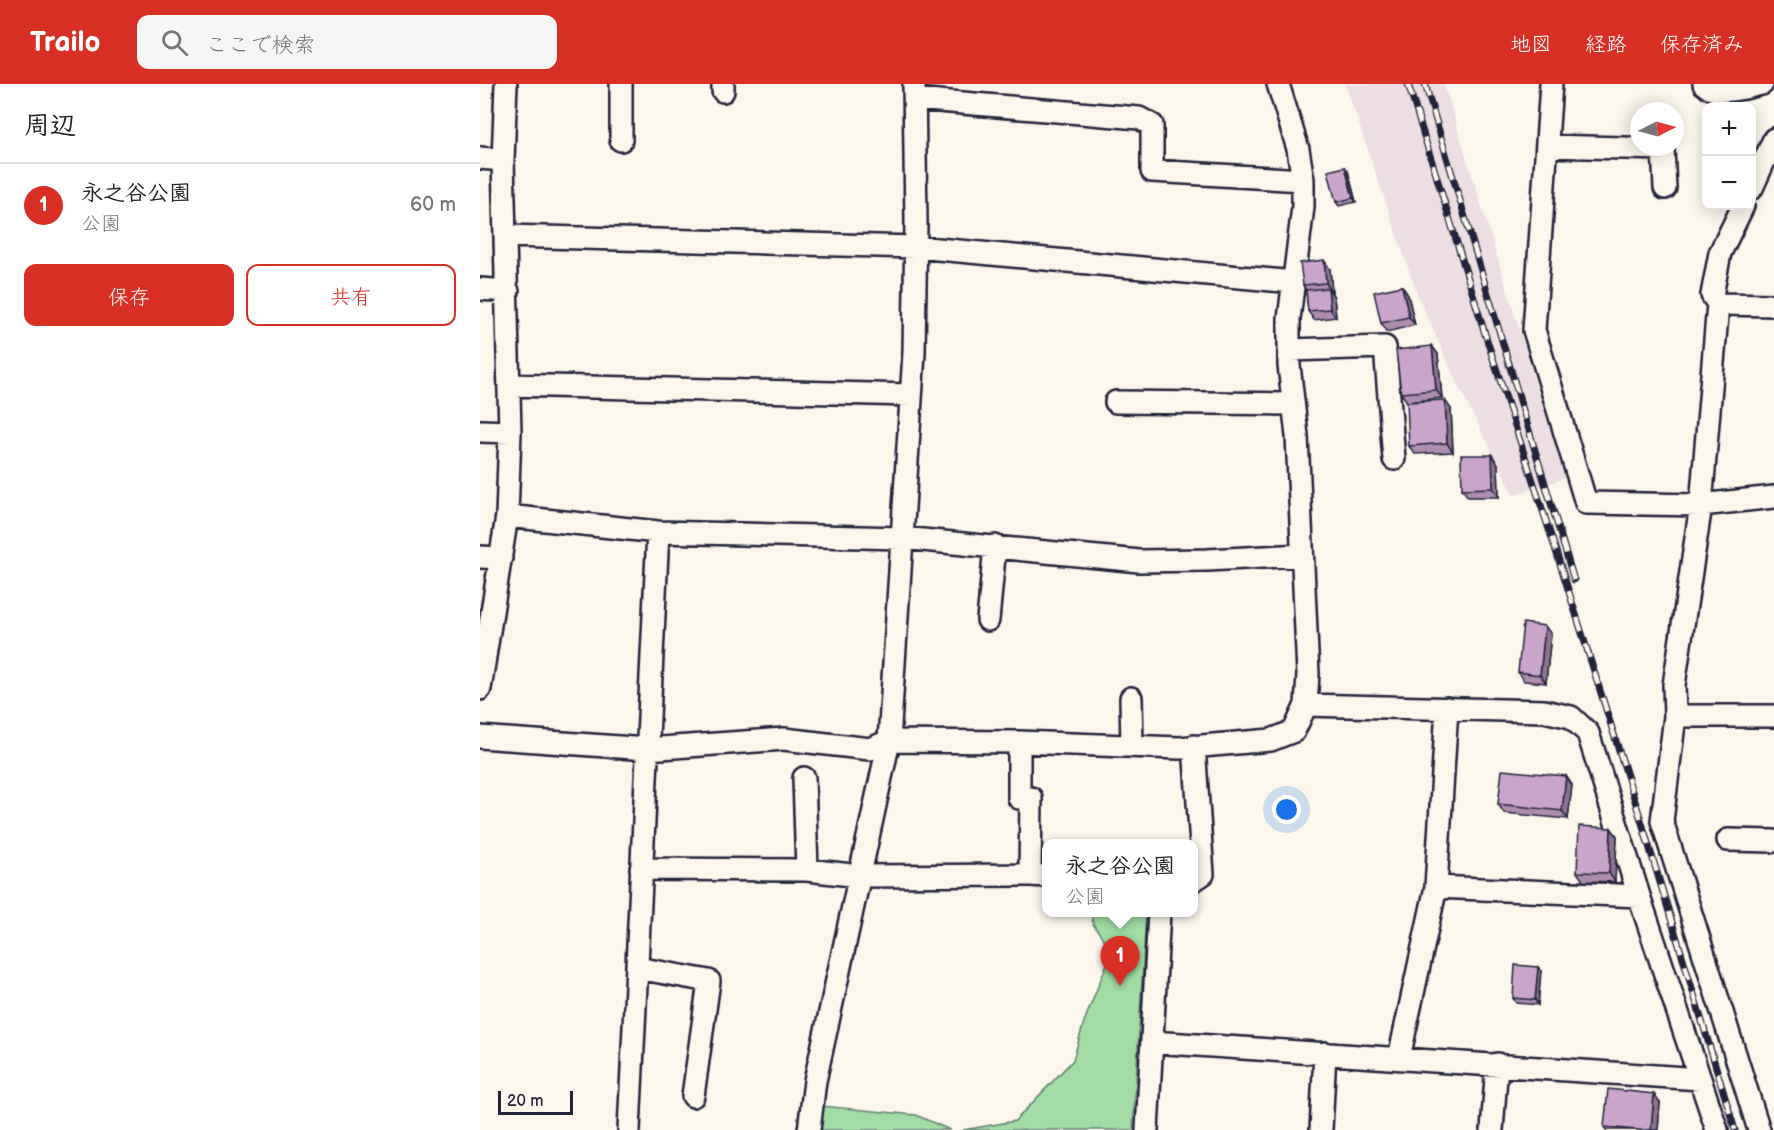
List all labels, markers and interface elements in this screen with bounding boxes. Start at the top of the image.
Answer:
search box [137,15,557,69]
text: Trailo [30,26,101,59]
icon: search [158,26,191,59]
text: ここで検索 [206,32,316,59]
text: 地図 [1510,32,1552,57]
text: 経路 [1585,32,1627,57]
text: 保存済み [1660,32,1744,57]
north arrow [1630,102,1684,156]
map controls [1702,102,1756,210]
button: + [1702,102,1756,156]
text: 周辺 [24,111,76,142]
button: − [1702,156,1756,210]
text: 永之谷公園 [81,180,191,207]
text: 1 [39,193,48,217]
text: 60 m [410,193,456,217]
text: 公園 [81,212,121,236]
button: 保存 [24,264,234,326]
button: 共有 [246,264,456,326]
your location [1272,795,1301,824]
popup [1042,839,1198,917]
text: 永之谷公園 [1065,853,1175,880]
text: 公園 [1065,885,1105,909]
pin: 1 [1100,936,1140,986]
scale bar [498,1088,573,1116]
text: 20 m [507,1092,543,1111]

